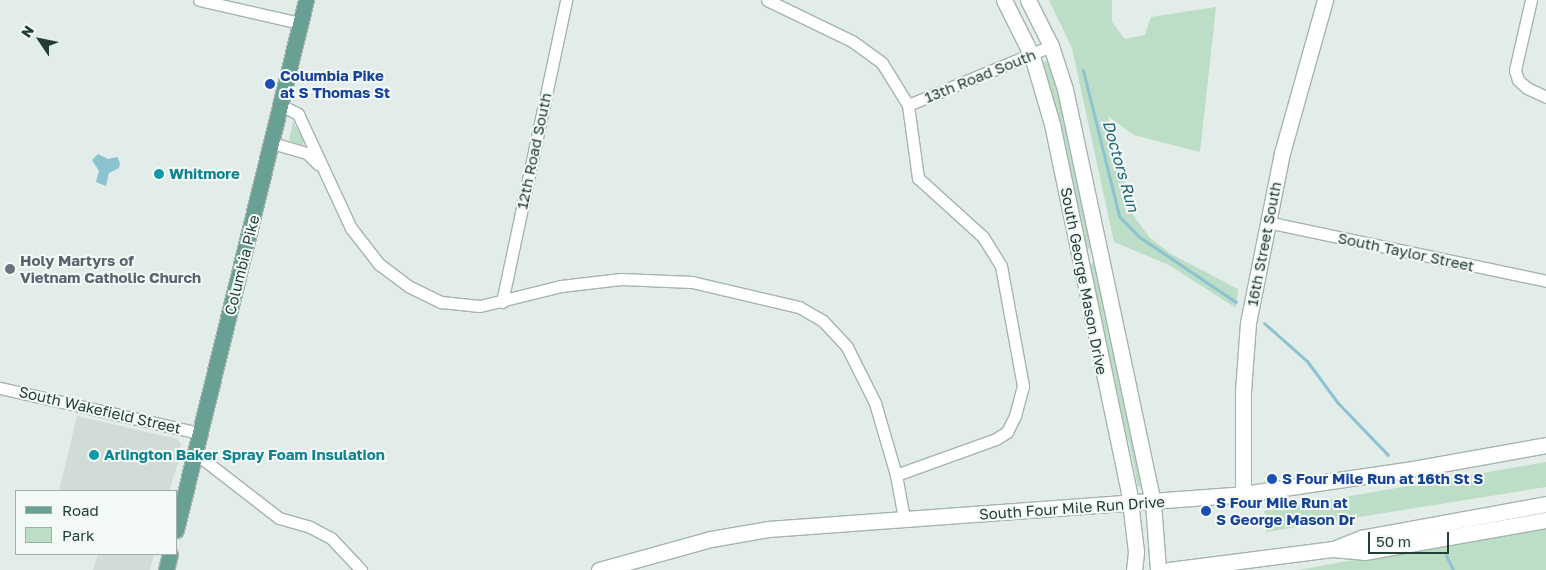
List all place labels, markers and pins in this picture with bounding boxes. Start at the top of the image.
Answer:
place label: Columbia Pike at S Thomas St [280,66,390,101]
marker: Columbia Pike at S Thomas St [264,78,276,90]
place label: Whitmore [169,165,240,183]
marker: Whitmore [153,168,165,180]
place label: Holy Martyrs of Vietnam Catholic Church [20,251,201,286]
marker: Holy Martyrs of Vietnam Catholic Church [4,263,16,275]
place label: Arlington Baker Spray Foam Insulation [104,446,385,464]
marker: Arlington Baker Spray Foam Insulation [88,449,100,461]
place label: S Four Mile Run at 16th St S [1282,470,1483,488]
marker: S Four Mile Run at 16th St S [1266,473,1278,485]
place label: S Four Mile Run at S George Mason Dr [1216,493,1355,528]
marker: S Four Mile Run at S George Mason Dr [1200,505,1212,517]

